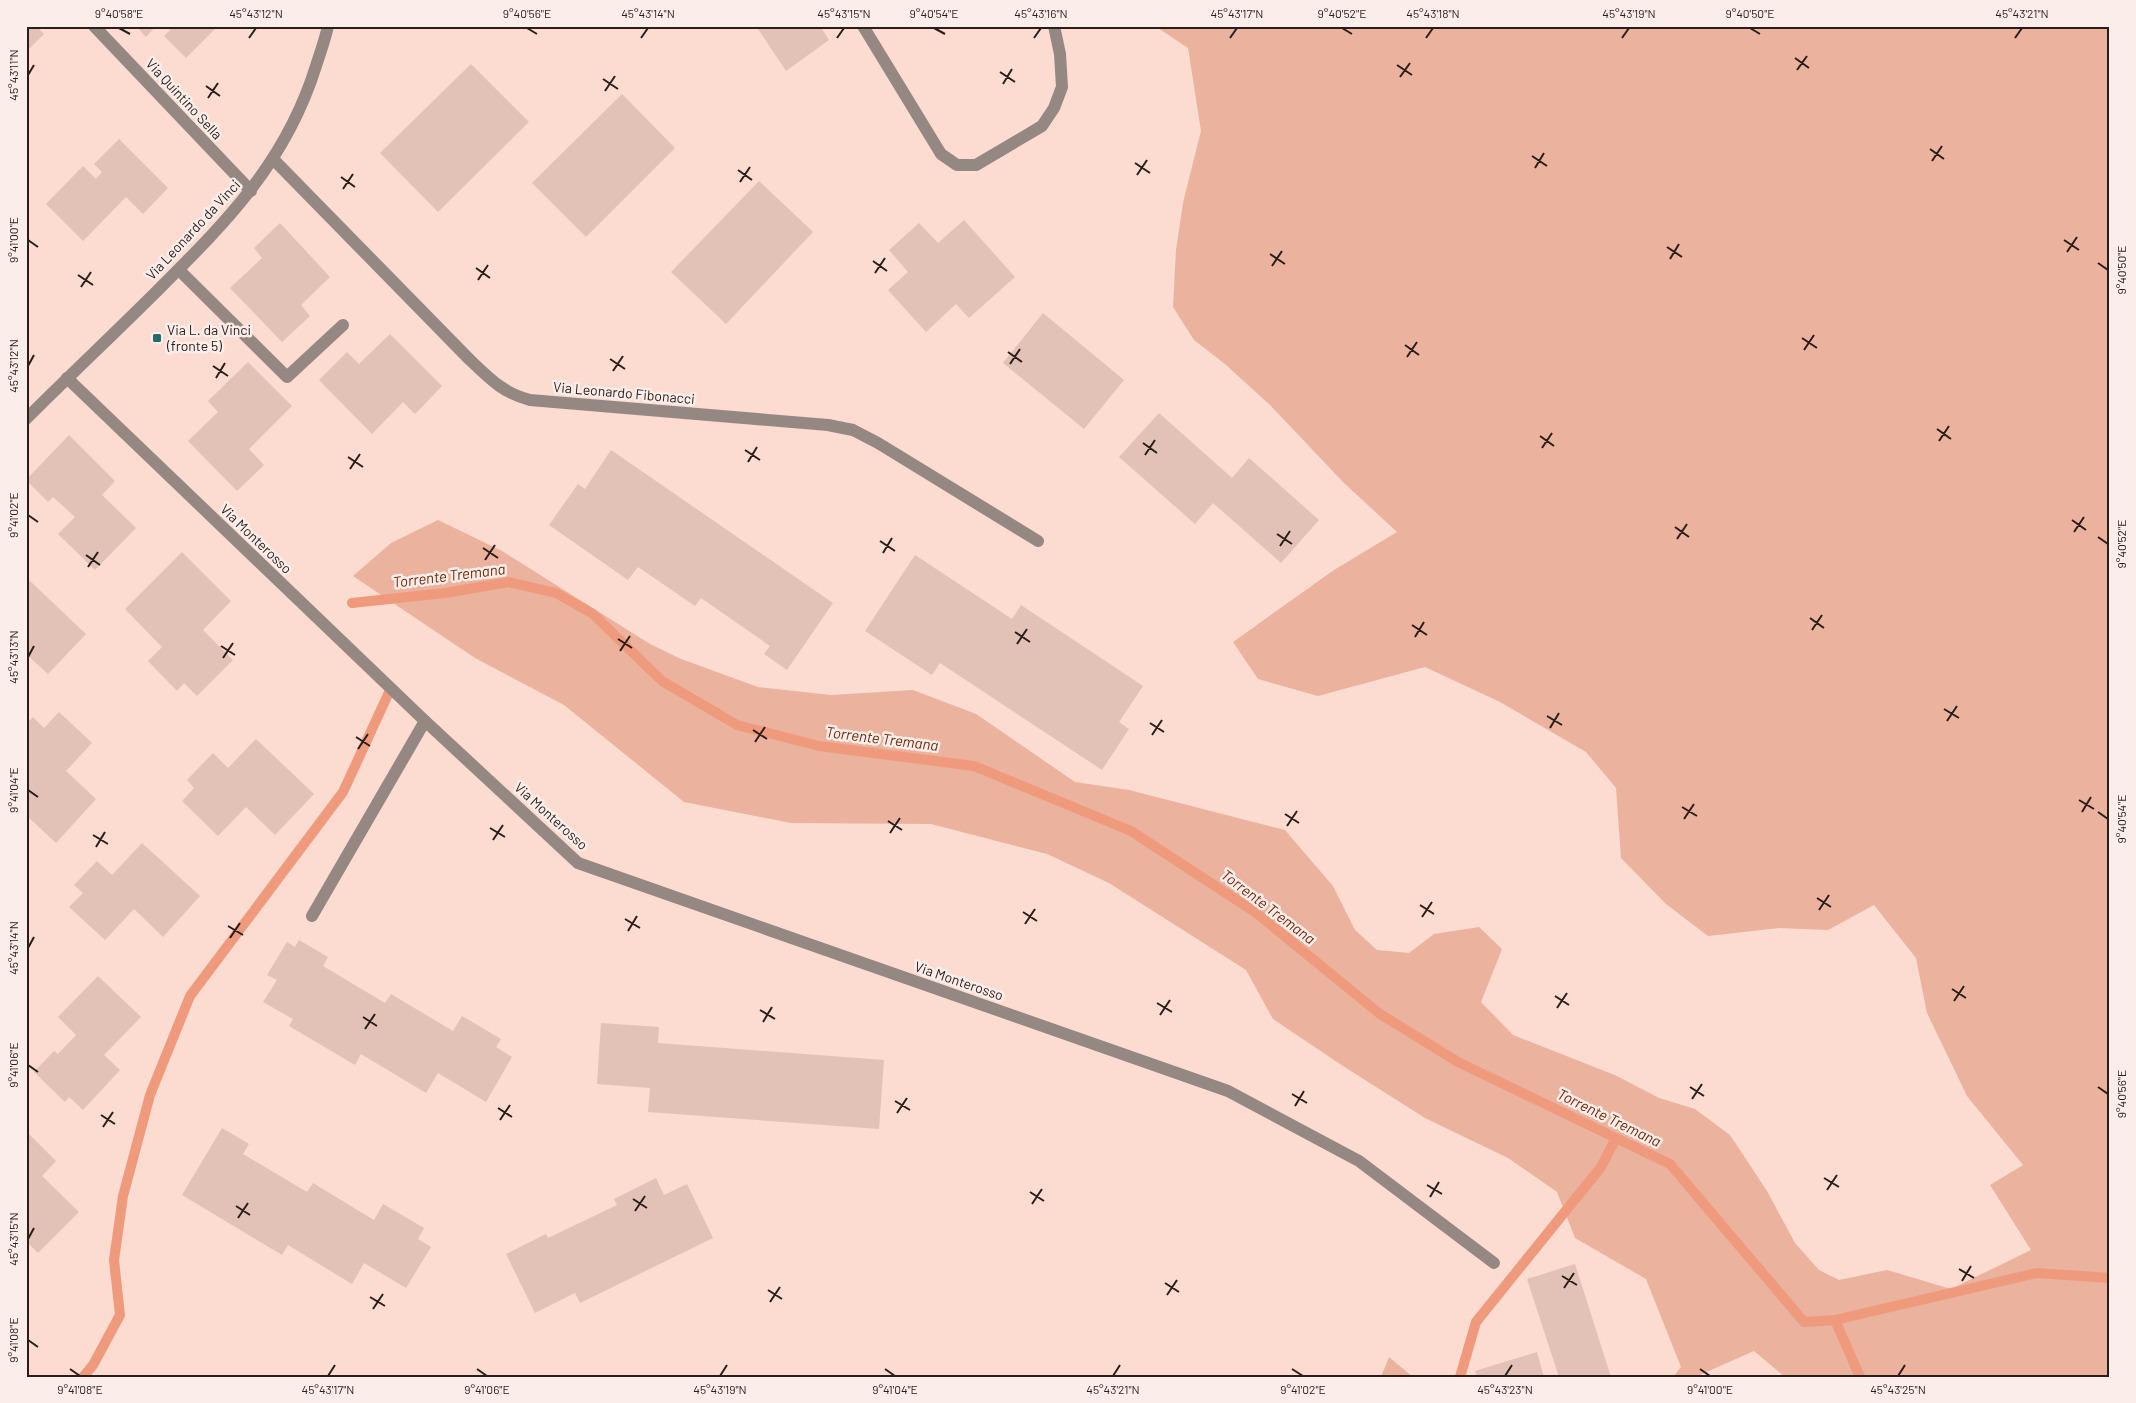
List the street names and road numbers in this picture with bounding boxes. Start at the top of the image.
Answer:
street label: Via Quintino Sella [143,55,226,143]
street label: Via Leonardo da Vinci [142,176,243,283]
street label: Via Leonardo Fibonacci [553,378,696,407]
street label: Via Monterosso [217,500,296,577]
street label: Via Monterosso [511,778,592,853]
street label: Via Monterosso [912,957,1006,1004]

